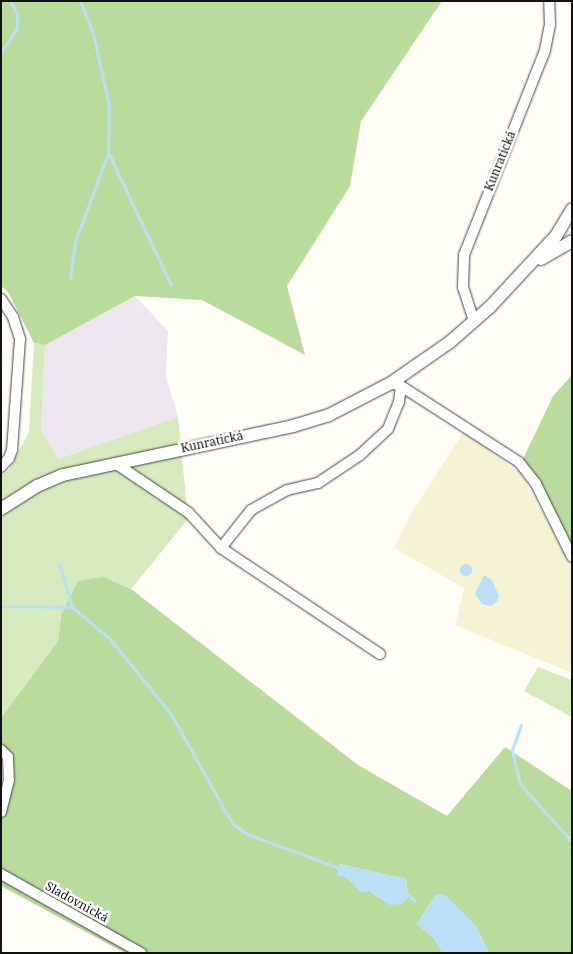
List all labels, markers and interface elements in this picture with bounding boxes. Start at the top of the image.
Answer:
street label: Kunratická [481,129,519,193]
street label: Kunratická [179,428,245,456]
street label: Sladovnická [43,879,111,925]

